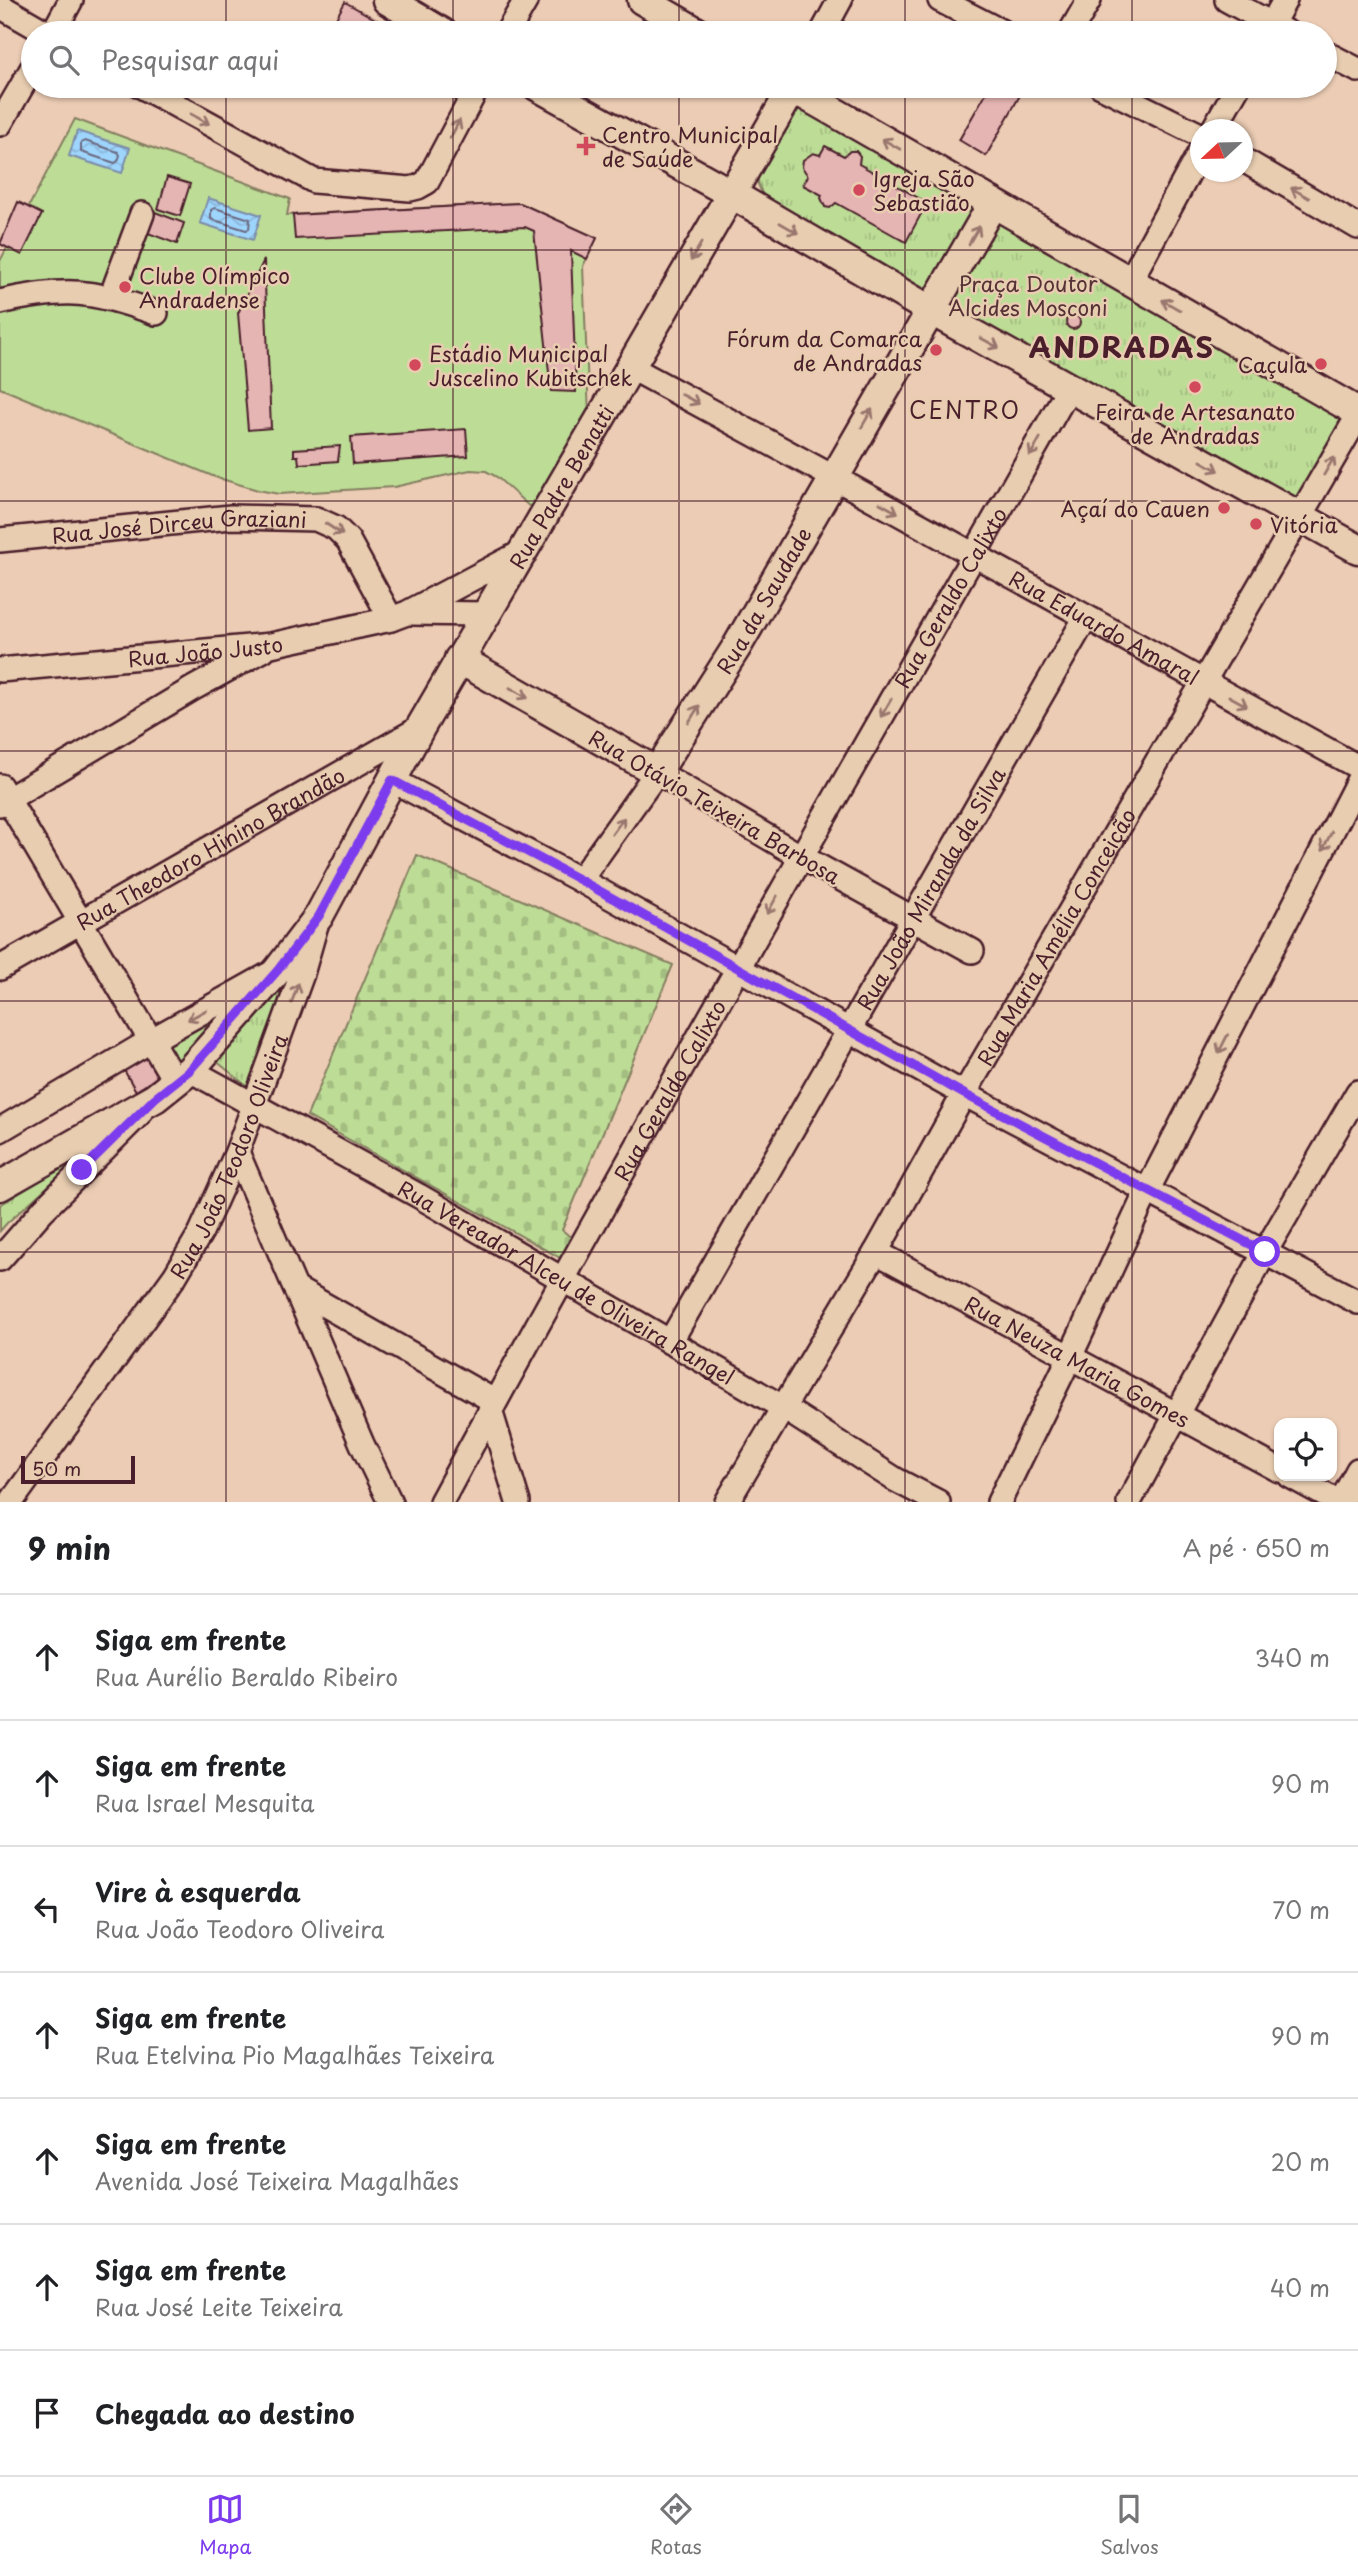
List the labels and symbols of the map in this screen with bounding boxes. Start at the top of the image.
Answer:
one-way arrow [190,112,210,126]
place label: Centro Municipal de Saúde [602,118,778,174]
one-way arrow [449,119,462,140]
north arrow [1190,119,1253,182]
marker: Centro Municipal de Saúde [576,136,596,156]
one-way arrow [882,137,902,151]
place label: Igreja São Sebastião [873,162,975,218]
marker: Igreja São Sebastião [851,182,867,198]
one-way arrow [1291,185,1311,199]
one-way arrow [779,221,799,235]
one-way arrow [967,226,981,246]
one-way arrow [689,242,703,262]
place label: Clube Olímpico Andradense [139,259,290,315]
park label: Praça Doutor Alcides Mosconi [948,267,1108,323]
marker: Clube Olímpico Andradense [117,279,133,295]
one-way arrow [1162,298,1182,312]
place label: Fórum da Comarca de Andradas [726,322,923,378]
district label: ANDRADAS [1029,325,1215,368]
place label: Estádio Municipal Juscelino Kubitschek [429,337,633,393]
one-way arrow [979,337,1000,350]
marker: Fórum da Comarca de Andradas [928,342,944,358]
place label: Caçula [1238,348,1307,380]
marker: Caçula [1313,356,1329,372]
marker: Estádio Municipal Juscelino Kubitschek [407,357,423,373]
marker: Feira de Artesanato de Andradas [1187,379,1203,395]
district label: CENTRO [909,392,1021,427]
one-way arrow [679,393,699,407]
place label: Feira de Artesanato de Andradas [1095,395,1295,451]
street label: Rua Padre Benatti [500,398,621,575]
one-way arrow [861,408,875,428]
one-way arrow [1028,437,1042,457]
one-way arrow [1322,456,1336,476]
one-way arrow [1199,460,1220,473]
place label: Açaí do Cauen [1061,492,1210,524]
marker: Açaí do Cauen [1216,500,1232,516]
street label: Rua José Dirceu Graziani [50,501,307,551]
one-way arrow [879,501,899,515]
street label: Rua Geraldo Calixto [885,501,1014,694]
place label: Vitória [1270,508,1339,540]
marker: Vitória [1248,516,1264,532]
street label: Rua da Saudade [708,521,819,680]
one-way arrow [323,522,343,536]
street label: Rua Eduardo Amaral [1004,562,1205,692]
street label: Rua João Justo [126,627,286,674]
one-way arrow [508,686,528,700]
one-way arrow [1228,695,1248,709]
one-way arrow [878,698,892,718]
one-way arrow [687,705,701,725]
street label: Rua Otávio Teixeira Barbosa [583,721,847,891]
street label: Rua Theodoro Hinino Brandão [70,758,350,937]
street label: Rua João Miranda da Silva [848,761,1013,1016]
street label: Rua Maria Amélia Conceição [968,802,1143,1071]
one-way arrow [611,817,626,836]
one-way arrow [1319,830,1333,851]
one-way arrow [765,895,779,915]
one-way arrow [290,983,302,1005]
street label: Rua Geraldo Calixto [605,993,733,1187]
one-way arrow [187,1008,207,1022]
street label: Rua João Teodoro Oliveira [161,1029,295,1285]
one-way arrow [1215,1033,1229,1053]
route end [66,1154,97,1185]
street label: Rua Vereador Alceu de Oliveira Rangel [392,1172,741,1392]
route start [1249,1236,1280,1267]
street label: Rua Neuza Maria Gomes [959,1287,1196,1435]
scale bar [21,1453,135,1485]

